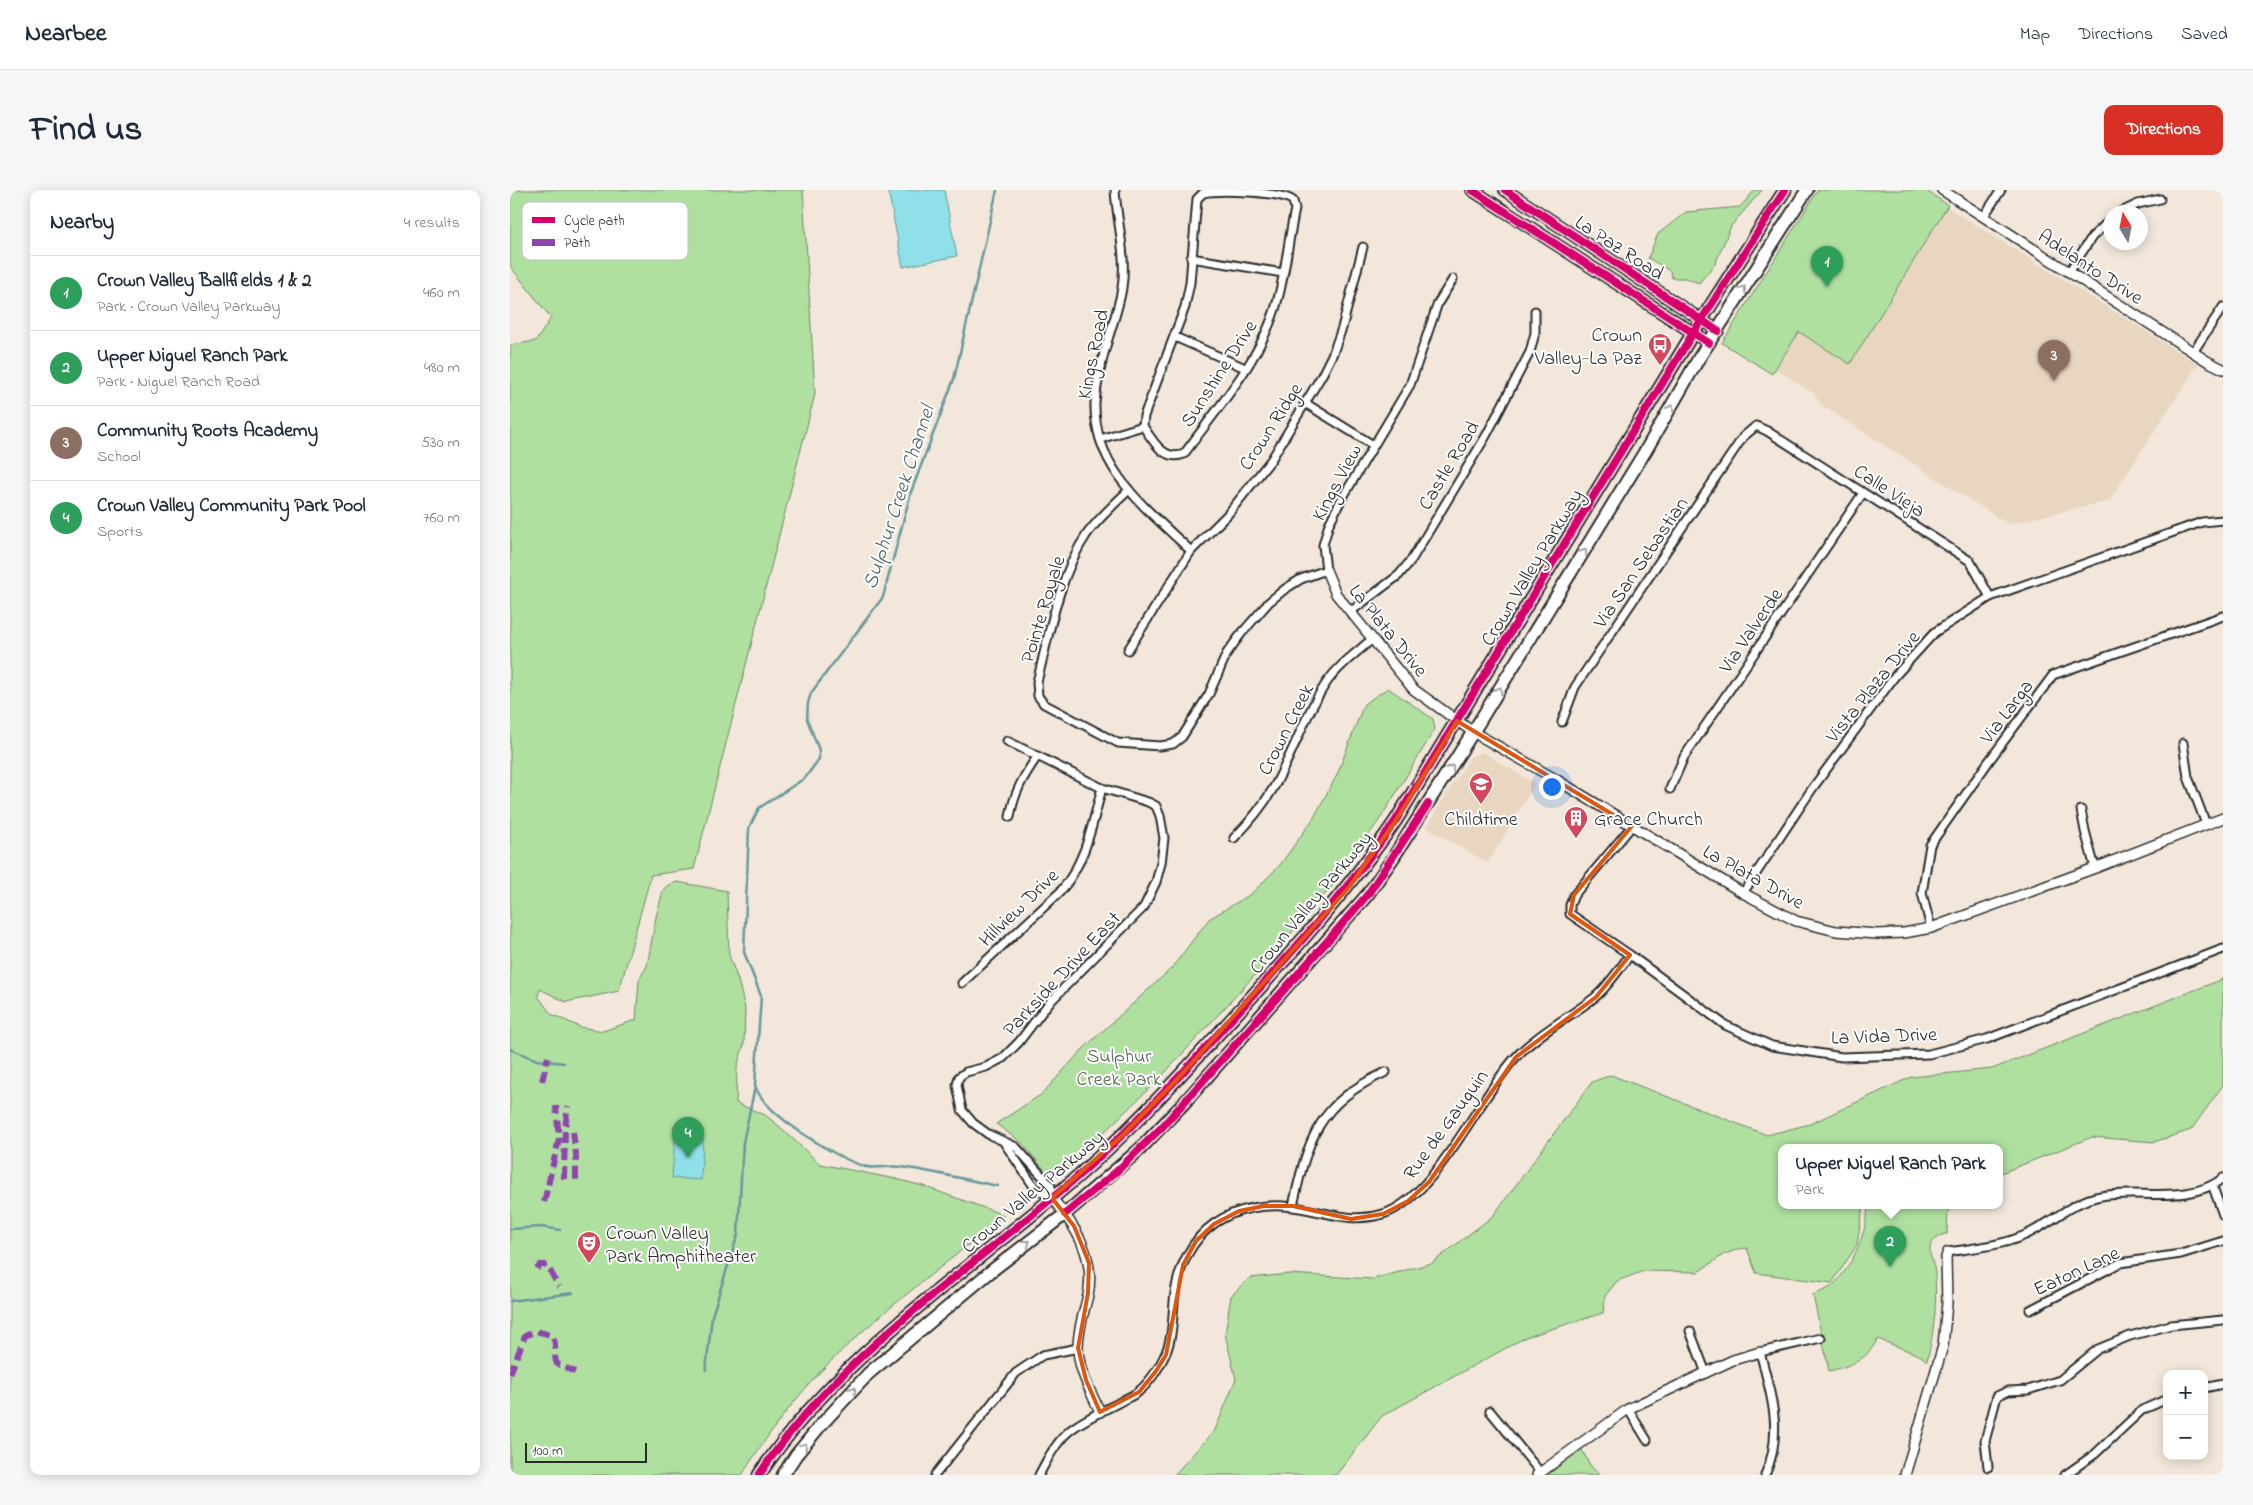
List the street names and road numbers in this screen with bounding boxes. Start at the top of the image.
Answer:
street label: La Paz Road [1568,209,1669,289]
street label: Adelanto Drive [2031,223,2148,313]
street label: Kings Road [1071,307,1119,402]
street label: Sunshine Drive [1174,315,1266,434]
street label: Crown Ridge [1233,378,1312,477]
street label: Castle Road [1412,416,1488,516]
street label: Kings View [1306,440,1371,527]
street label: Calle Vieja [1847,458,1930,526]
street label: Crown Valley Parkway [1475,484,1592,652]
street label: Via San Sebastian [1587,492,1697,636]
street label: Pointe Royale [1014,553,1074,667]
street label: La Plata Drive [1341,579,1434,684]
street label: Via Valverde [1712,583,1791,681]
street label: Vista Plaza Drive [1819,625,1928,751]
street label: Via Larga [1974,674,2043,752]
street label: Crown Creek [1252,679,1323,781]
street label: Crown Valley Parkway [1243,826,1380,981]
street label: La Plata Drive [1697,838,1809,918]
street label: Hillview Drive [973,863,1067,955]
street label: Parkside Drive East [997,905,1129,1044]
street label: La Vida Drive [1831,1021,1938,1054]
street label: Rue de Gauguin [1397,1064,1498,1187]
street label: Crown Valley Parkway [956,1124,1111,1261]
street label: Eaton Lane [2029,1240,2125,1305]

